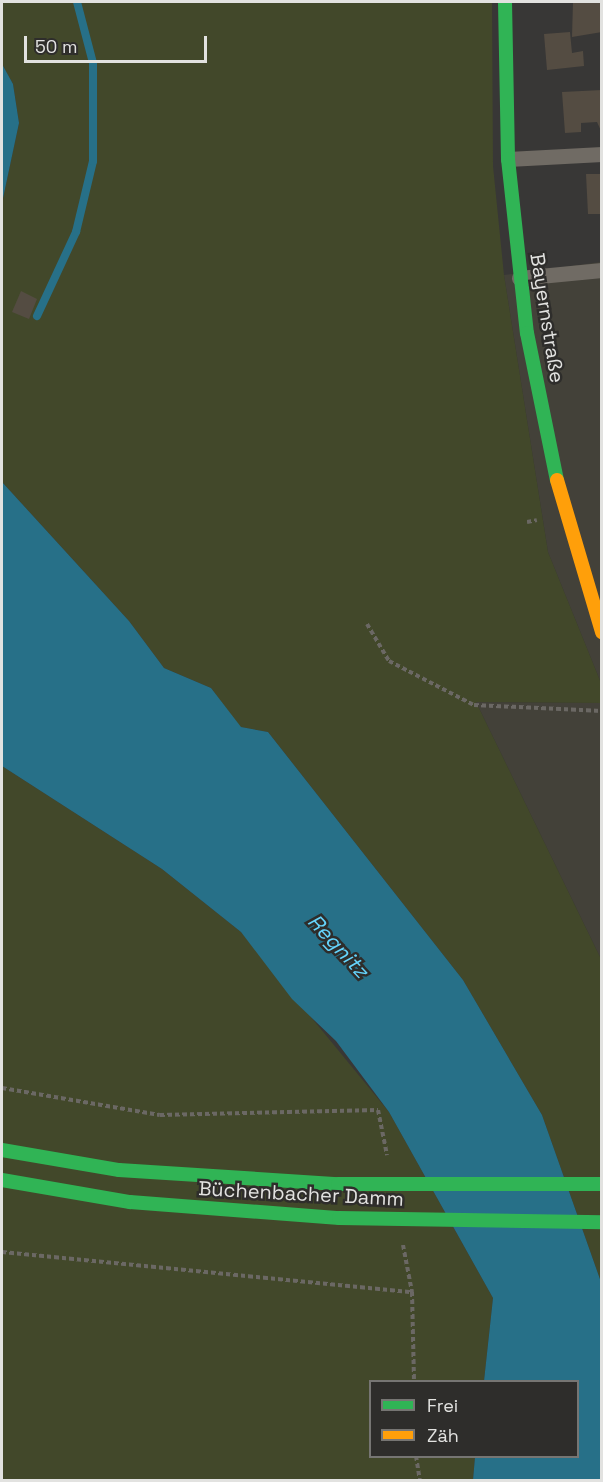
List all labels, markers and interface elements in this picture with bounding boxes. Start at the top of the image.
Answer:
scale bar [27,24,210,62]
text: 50 m [35,35,77,58]
street label: Bayernstraße [525,251,569,385]
water label: Regnitz [302,909,374,983]
street label: Büchenbacher Damm [198,1177,404,1211]
legend [369,1380,579,1458]
text: Frei [427,1394,458,1417]
text: Zäh [427,1424,459,1447]

